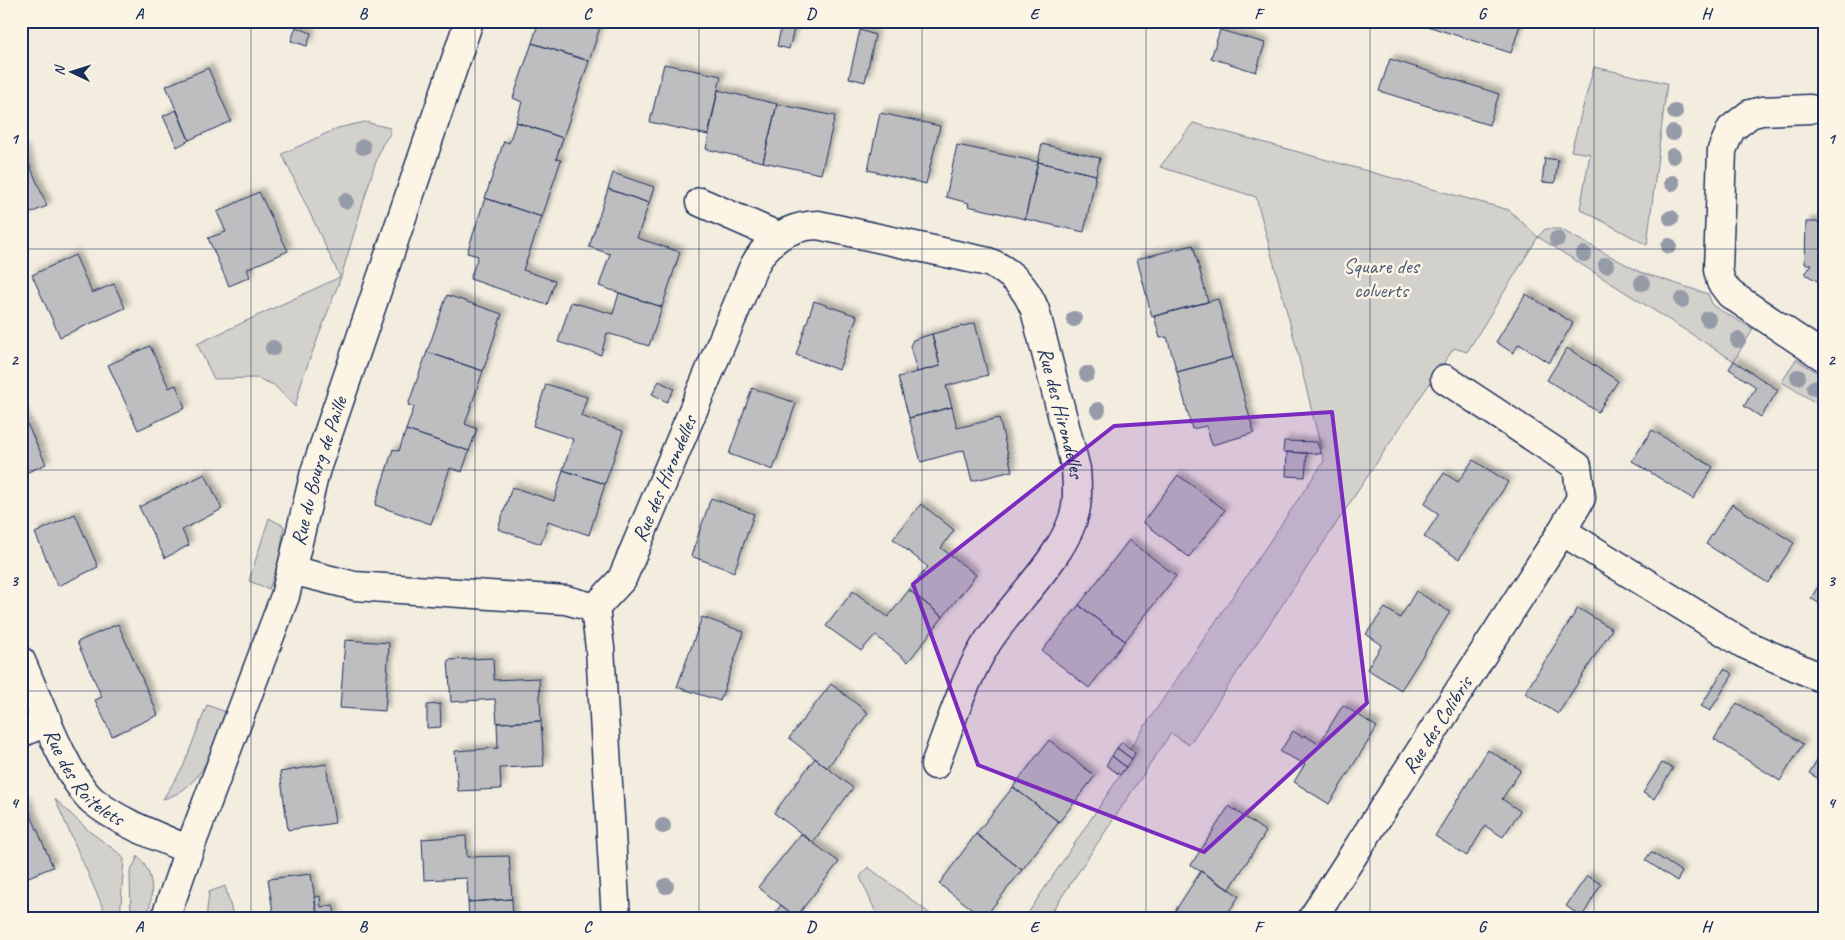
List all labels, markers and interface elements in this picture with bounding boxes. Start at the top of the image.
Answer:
text: A [135,4,145,24]
text: B [359,4,369,24]
text: C [583,4,593,24]
text: D [806,4,817,24]
text: E [1030,4,1041,24]
text: F [1254,4,1265,24]
text: G [1478,4,1488,24]
text: H [1701,4,1713,24]
north arrow [48,48,98,98]
text: N [51,64,68,76]
text: 1 [10,129,19,149]
text: 1 [1827,129,1836,149]
park label: Square des colverts [1343,253,1421,303]
street label: Rue des Hirondelles [1032,344,1090,481]
text: 2 [10,350,19,370]
text: 2 [1827,350,1836,370]
street label: Rue du Bourg de Paille [285,392,353,548]
street label: Rue des Hirondelles [626,410,703,546]
text: 3 [10,571,19,591]
text: 3 [1827,571,1836,591]
street label: Rue des Colibris [1396,670,1479,778]
street label: Rue des Roitelets [38,724,130,832]
text: 4 [10,793,19,813]
text: 4 [1827,793,1836,813]
text: A [135,917,145,937]
text: B [359,917,369,937]
text: C [583,917,593,937]
text: D [806,917,817,937]
text: E [1030,917,1041,937]
text: F [1254,917,1265,937]
text: G [1478,917,1488,937]
text: H [1701,917,1713,937]

